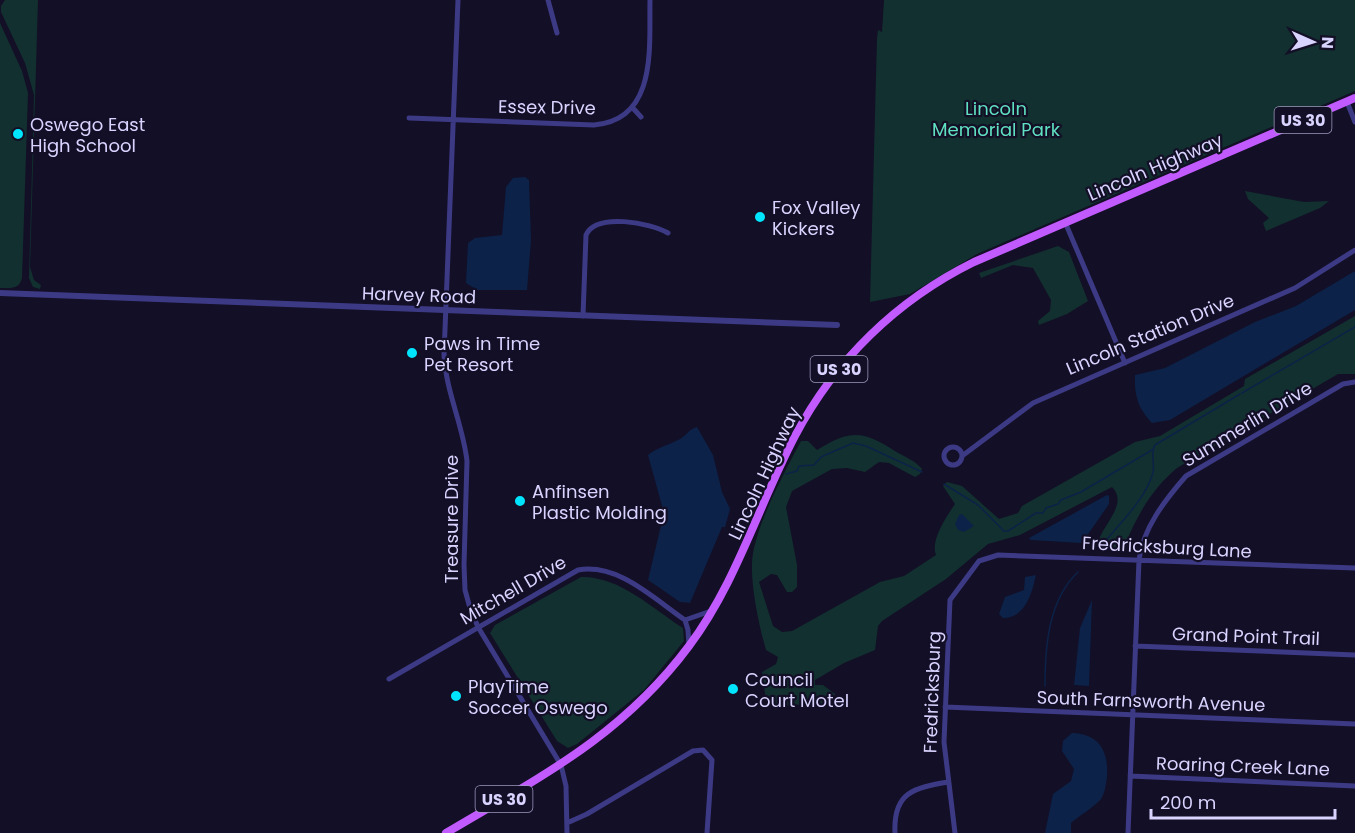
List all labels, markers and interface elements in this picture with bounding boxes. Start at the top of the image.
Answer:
north arrow [1283,12,1343,72]
text: N [1316,36,1339,49]
street label: Essex Drive [498,94,596,120]
park label: Lincoln Memorial Park [932,96,1061,142]
road number: US 30 [1274,107,1332,133]
place label: Oswego East High School [30,112,145,158]
marker: Oswego East High School [11,127,25,141]
street label: Lincoln Highway [1084,127,1226,207]
place label: Fox Valley Kickers [772,195,861,241]
marker: Fox Valley Kickers [753,210,767,224]
street label: Harvey Road [361,281,477,309]
street label: Lincoln Station Drive [1062,287,1238,381]
place label: Paws in Time Pet Resort [424,331,540,377]
marker: Paws in Time Pet Resort [405,346,419,360]
road number: US 30 [810,356,868,382]
street label: Summerlin Drive [1177,375,1317,473]
street label: Lincoln Highway [722,402,806,544]
street label: Treasure Drive [439,455,464,583]
place label: Anfinsen Plastic Molding [532,479,667,525]
marker: Anfinsen Plastic Molding [513,494,527,508]
street label: Fredricksburg Lane [1082,530,1252,564]
street label: Mitchell Drive [455,549,571,631]
street label: Grand Point Trail [1172,621,1320,651]
street label: Fredricksburg [917,630,947,754]
place label: Council Court Motel [745,667,849,713]
place label: PlayTime Soccer Oswego [468,674,608,720]
marker: Council Court Motel [726,682,740,696]
street label: South Farnsworth Avenue [1036,685,1266,717]
marker: PlayTime Soccer Oswego [449,689,463,703]
street label: Roaring Creek Lane [1156,750,1330,782]
scale bar [1151,782,1336,820]
road number: US 30 [476,786,532,812]
text: 200 m [1160,790,1216,815]

